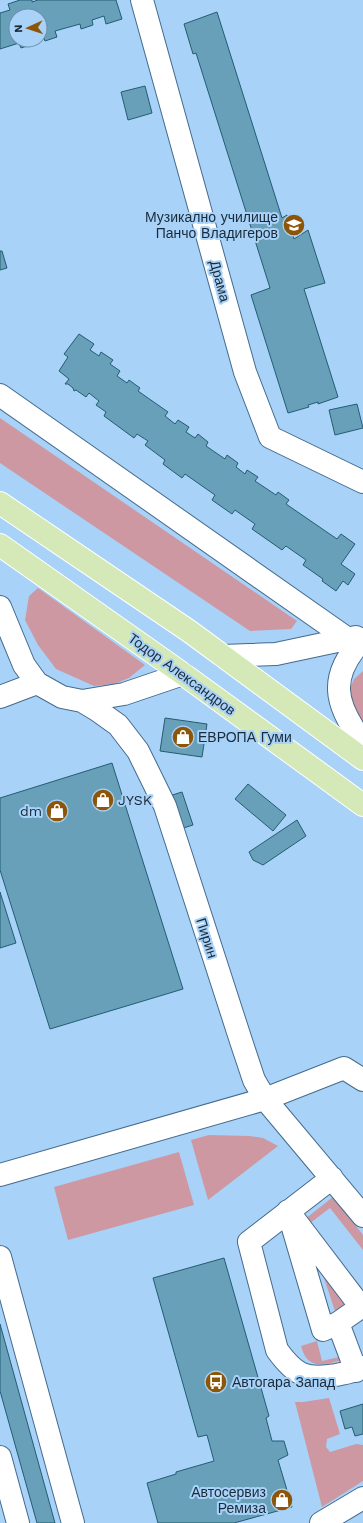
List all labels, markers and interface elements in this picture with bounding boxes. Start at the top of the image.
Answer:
north arrow [8,8,48,48]
text: N [12,24,25,33]
place label: Музикално училище Панчо Владигеров [145,209,278,241]
school or university icon: Музикално училище Панчо Владигеров [281,212,307,238]
street label: Драма [207,258,233,304]
street label: Тодор Александров [125,630,239,718]
shop icon: ЕВРОПА Гуми [170,724,196,750]
place label: ЕВРОПА Гуми [198,729,292,745]
shop icon: JYSK [90,787,116,813]
place label: JYSK [118,792,152,808]
shop icon: dm [44,798,70,824]
place label: dm [20,803,42,819]
street label: Пирин [193,916,221,960]
bus stop icon: Автогара Запад [203,1369,229,1395]
place label: Автогара Запад [232,1374,335,1390]
place label: Автосервиз Ремиза [191,1484,266,1516]
shop icon: Автосервиз Ремиза [269,1487,295,1513]

